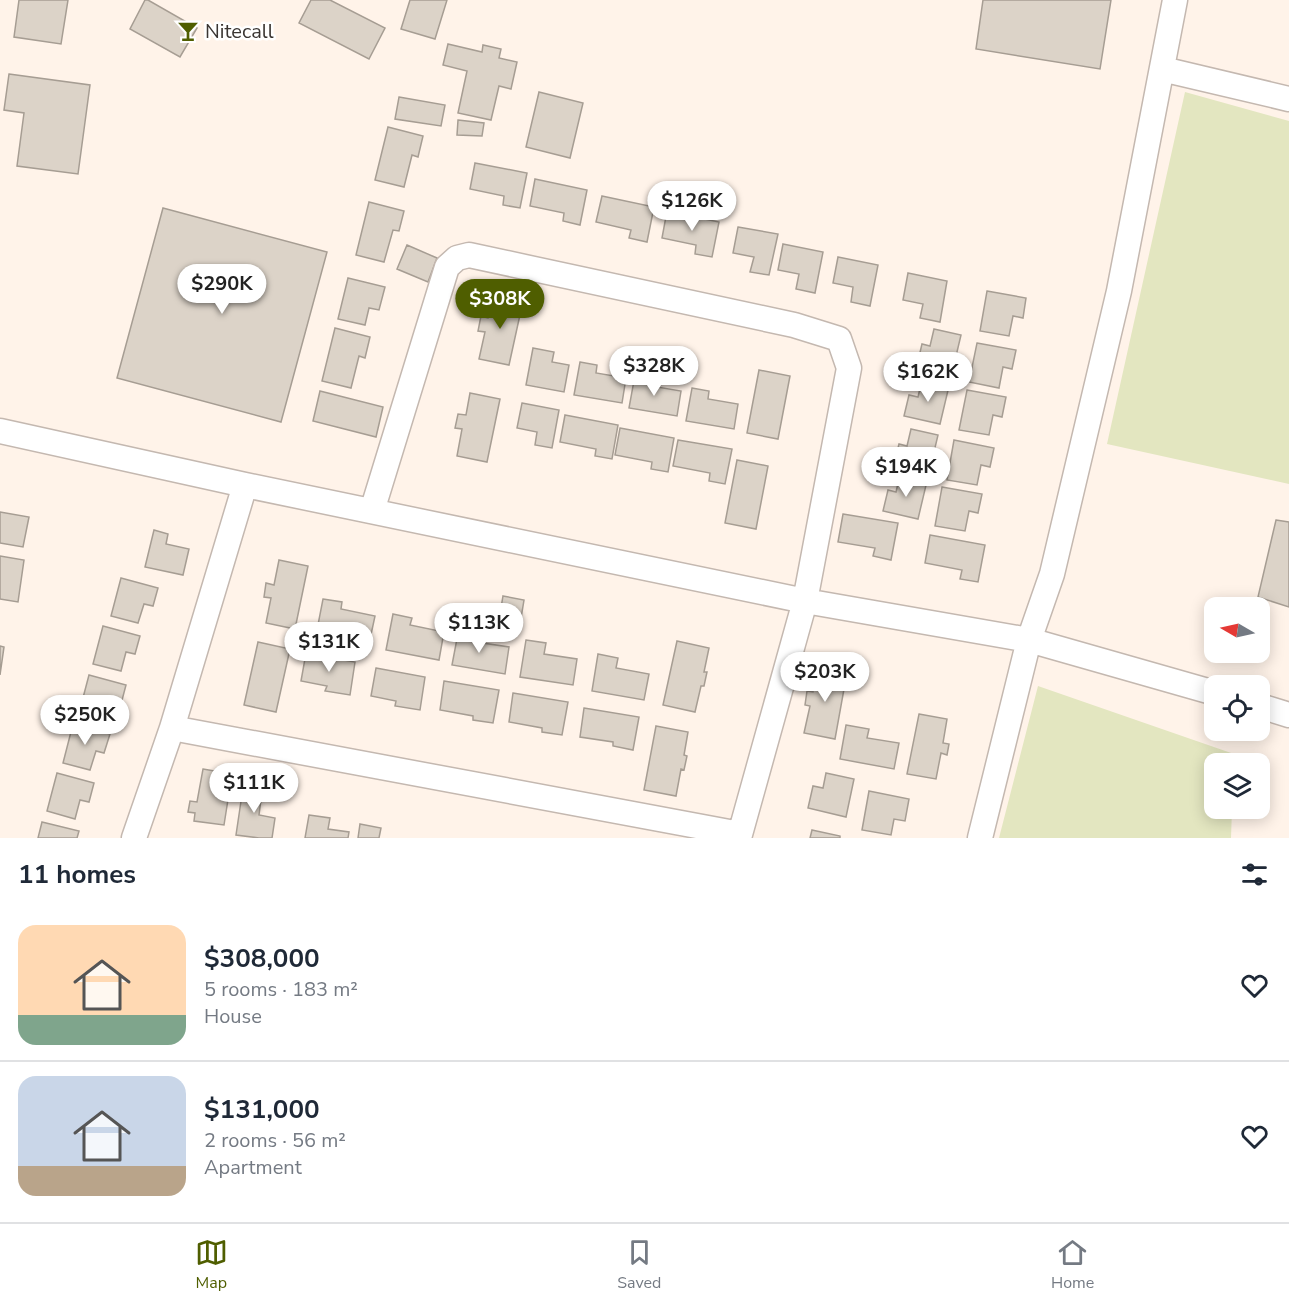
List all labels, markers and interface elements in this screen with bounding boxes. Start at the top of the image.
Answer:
place label: Nitecall [205,18,274,45]
bar icon: Nitecall [176,19,200,43]
pin: $126K [650,181,734,232]
text: $126K [661,187,723,214]
pin: $290K [180,264,264,315]
text: $290K [191,270,253,297]
pin: $308K [458,279,542,330]
text: $308K [469,285,531,312]
pin: $328K [612,346,696,397]
text: $328K [623,352,685,379]
pin: $162K [886,352,970,403]
text: $162K [897,358,959,385]
pin: $194K [864,447,948,498]
text: $194K [875,453,937,480]
north arrow [1204,597,1270,663]
map controls [1204,597,1270,819]
pin: $113K [437,603,521,654]
text: $113K [448,609,510,636]
pin: $131K [287,622,371,673]
text: $131K [298,628,360,655]
pin: $203K [783,652,867,703]
text: $203K [794,658,856,685]
button: locate [1204,675,1270,741]
pin: $250K [43,695,127,746]
text: $250K [54,701,116,728]
button: layers [1204,753,1270,819]
pin: $111K [212,763,296,814]
text: $111K [223,769,285,796]
text: 11 homes [18,857,136,892]
icon: filters [1238,858,1271,891]
text: $308,000 [204,941,320,976]
icon: home [66,949,138,1021]
icon: heart [1238,969,1271,1002]
text: 5 rooms · 183 m² [204,976,358,1003]
text: House [204,1003,262,1030]
text: $131,000 [204,1092,320,1127]
icon: home [66,1100,138,1172]
icon: heart [1238,1120,1271,1153]
text: 2 rooms · 56 m² [204,1127,346,1154]
text: Apartment [204,1154,302,1181]
tab: Map [195,1236,228,1294]
tab: Saved [617,1236,661,1294]
tab: Home [1051,1236,1094,1294]

